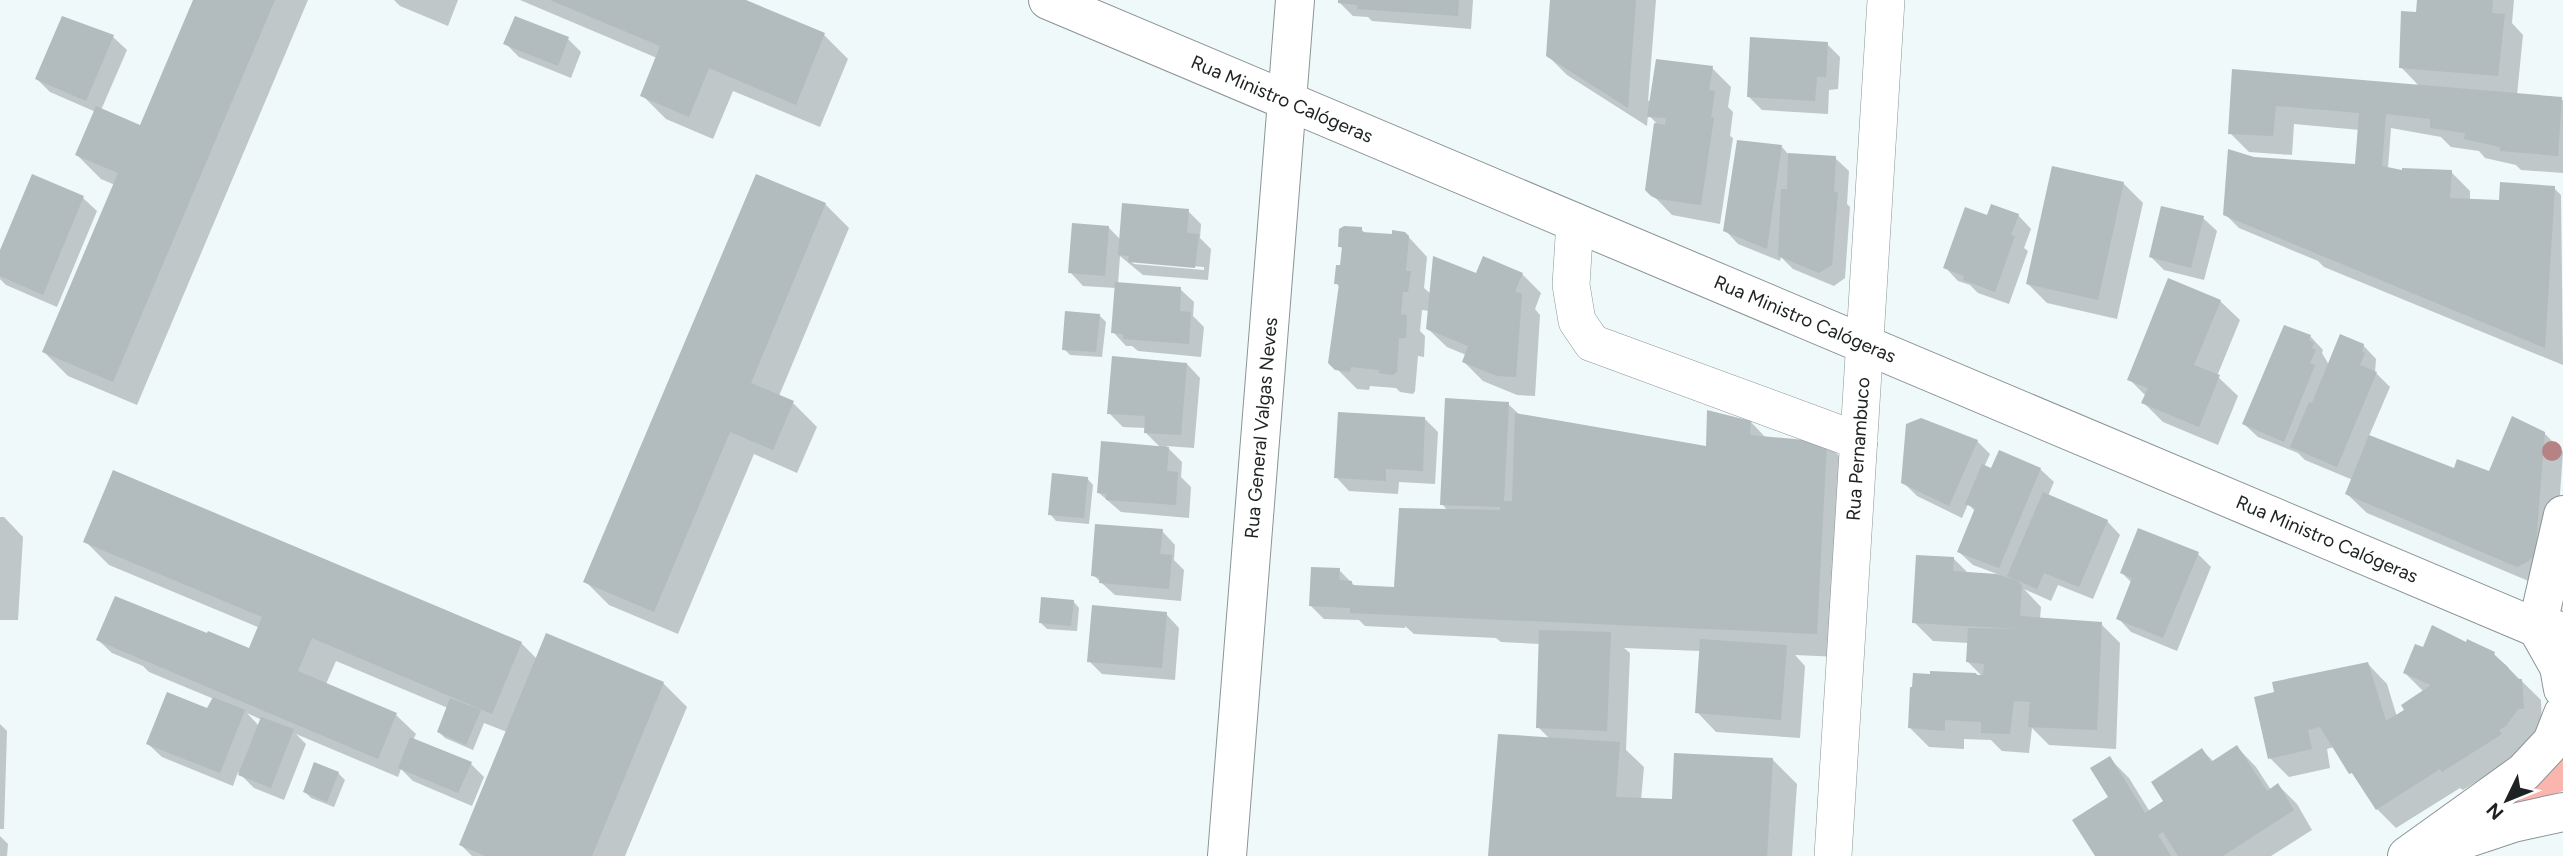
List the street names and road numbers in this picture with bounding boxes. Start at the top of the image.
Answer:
street label: Rua Ministro Calógeras [1187,50,1377,148]
street label: Rua Ministro Calógeras [1710,270,1900,368]
street label: Rua General Valgas Neves [1240,316,1282,540]
street label: Rua Pernambuco [1842,376,1874,522]
street label: Rua Ministro Calógeras [2232,490,2422,588]

